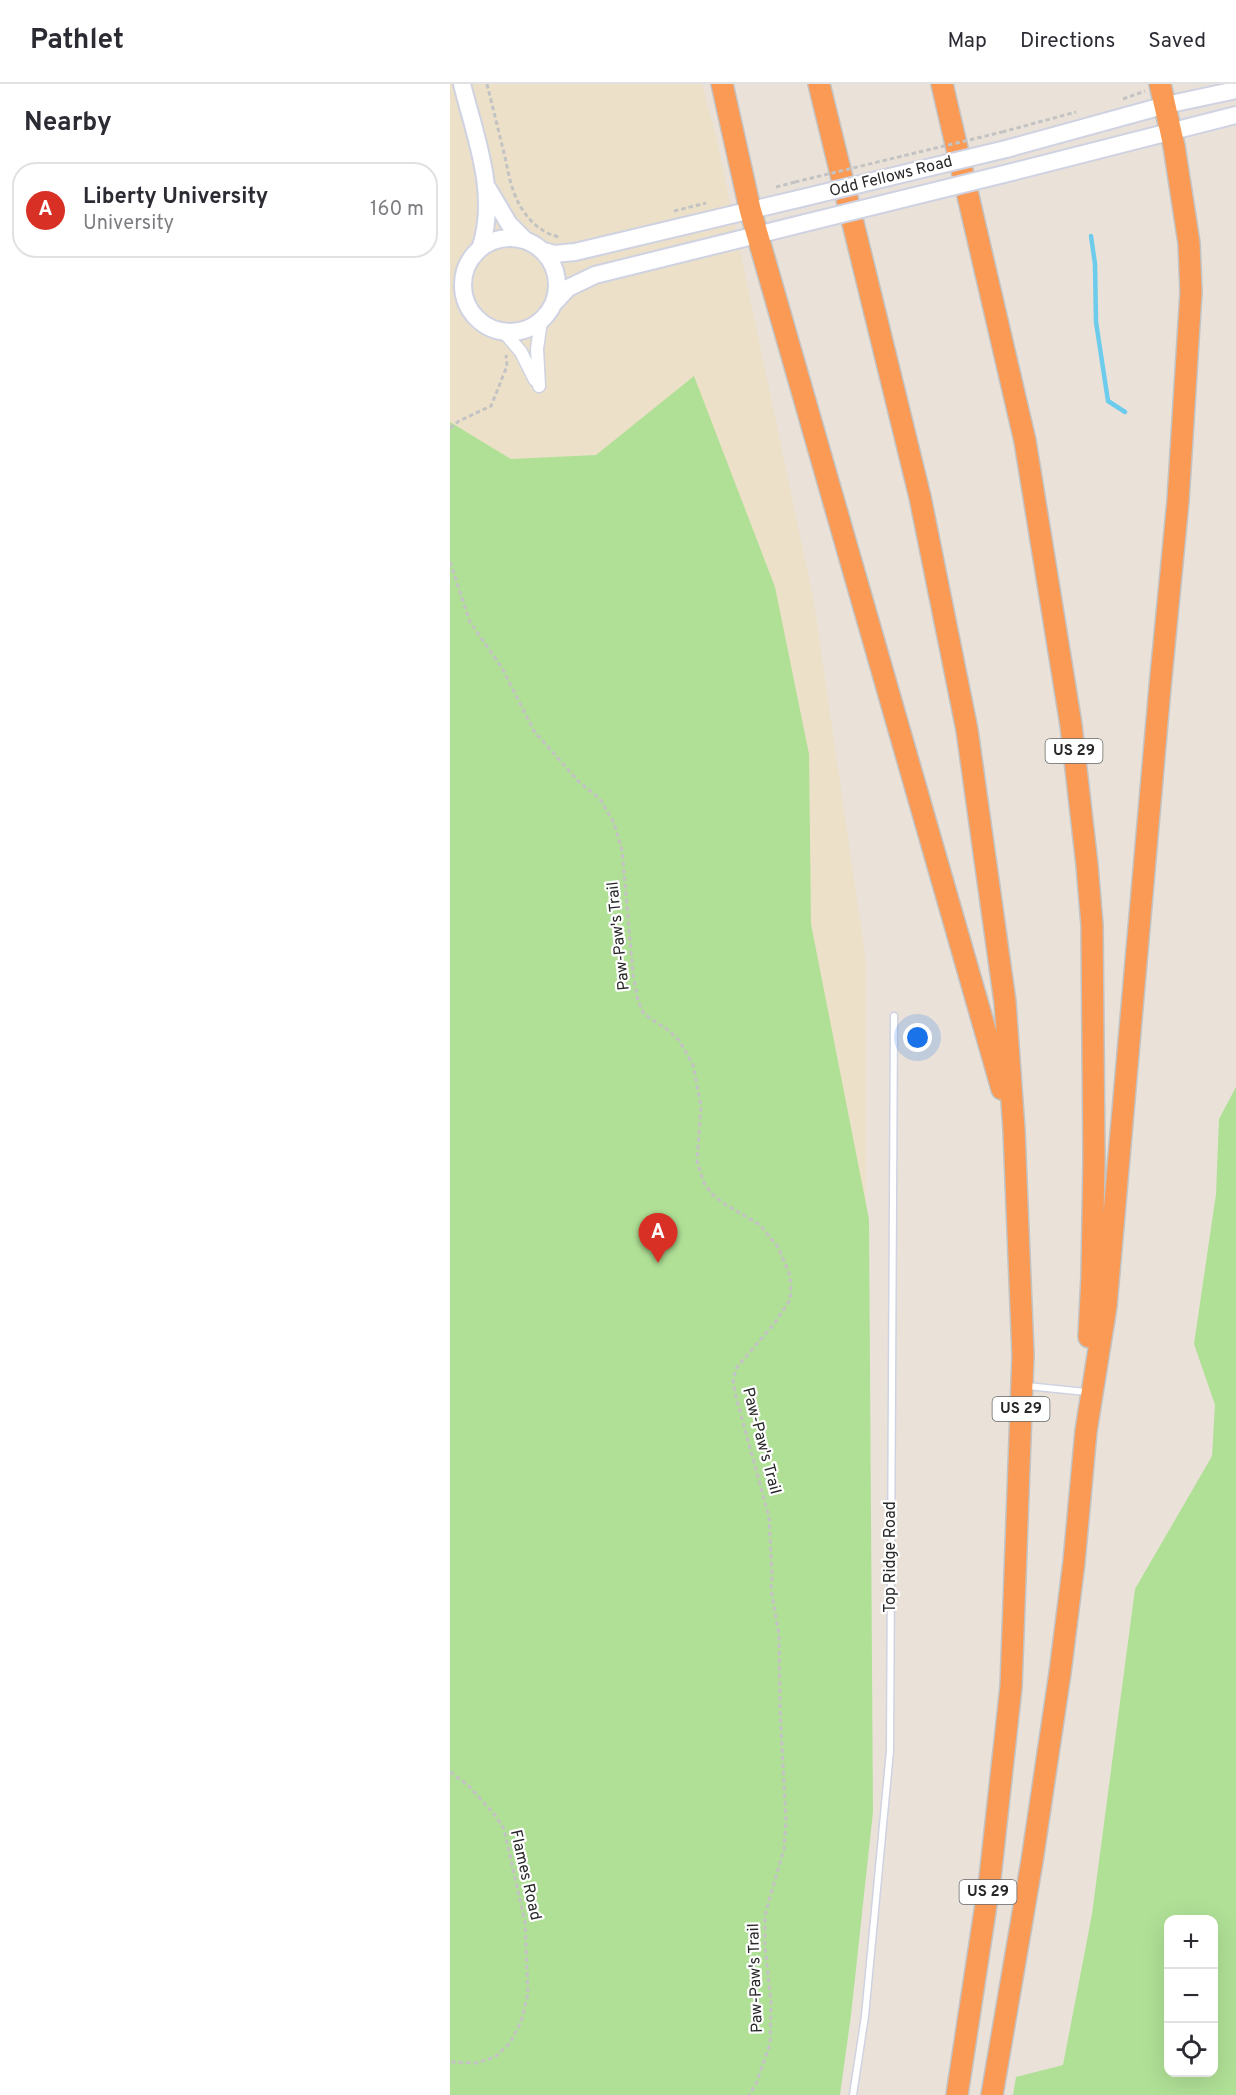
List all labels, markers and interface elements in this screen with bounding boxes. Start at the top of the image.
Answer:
text: Pathlet [30,23,124,59]
text: Map [947,28,987,55]
text: Directions [1020,28,1115,55]
text: Saved [1148,28,1206,55]
text: Nearby [24,107,112,140]
street label: Odd Fellows Road [827,152,955,202]
text: Liberty University [83,184,268,211]
text: A [38,197,53,223]
text: 160 m [370,197,424,223]
text: University [83,211,174,237]
road number: US 29 [1046,739,1102,763]
street label: Paw-Paw's Trail [603,880,635,992]
your location [903,1023,932,1052]
pin: A [638,1214,678,1263]
street label: Paw-Paw's Trail [737,1385,785,1497]
road number: US 29 [992,1397,1050,1421]
street label: Top Ridge Road [881,1501,901,1613]
street label: Flames Road [505,1828,545,1922]
road number: US 29 [960,1880,1016,1904]
map controls [1164,1915,1218,2077]
button: + [1164,1915,1218,1969]
street label: Paw-Paw's Trail [744,1923,768,2033]
button: − [1164,1969,1218,2023]
button: locate [1164,2023,1218,2077]

